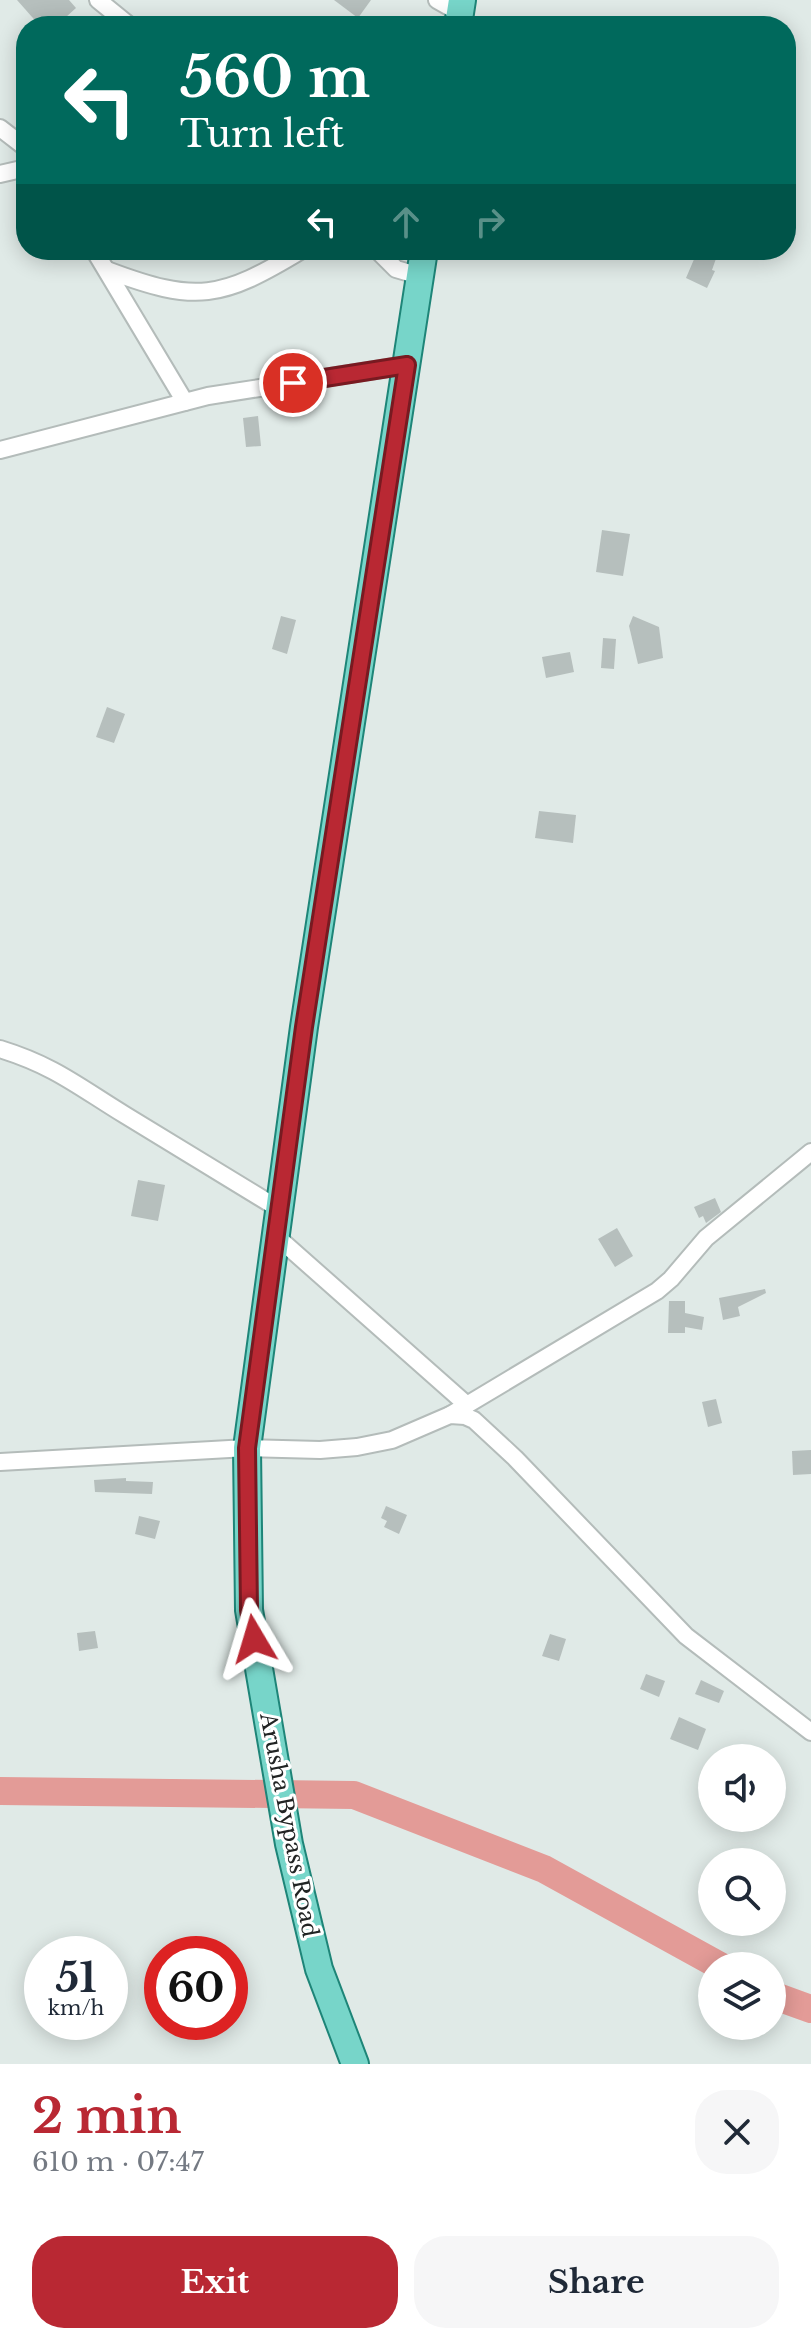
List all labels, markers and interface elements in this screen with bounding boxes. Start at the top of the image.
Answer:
text: 560 m [180,43,370,112]
icon: left [48,48,152,152]
text: Turn left [180,112,344,157]
icon: left [300,200,344,244]
icon: ahead [384,200,428,244]
icon: right [468,200,512,244]
pin [259,349,327,417]
icon: arrive [271,361,315,405]
position arrow [212,1597,296,1681]
street label: Arusha Bypass Road [254,1710,324,1940]
map controls [698,1744,786,2040]
button: sound [698,1744,786,1832]
button: search [698,1848,786,1936]
speed limit sign: 60 [144,1936,248,2040]
button: layers [698,1952,786,2040]
text: 51 [55,1953,97,2003]
text: km/h [48,1996,104,2020]
text: 2 min [32,2086,181,2146]
button: close [695,2090,779,2174]
text: 610 m · 07:47 [32,2146,204,2178]
button: Exit [32,2236,398,2328]
button: Share [414,2236,779,2328]

